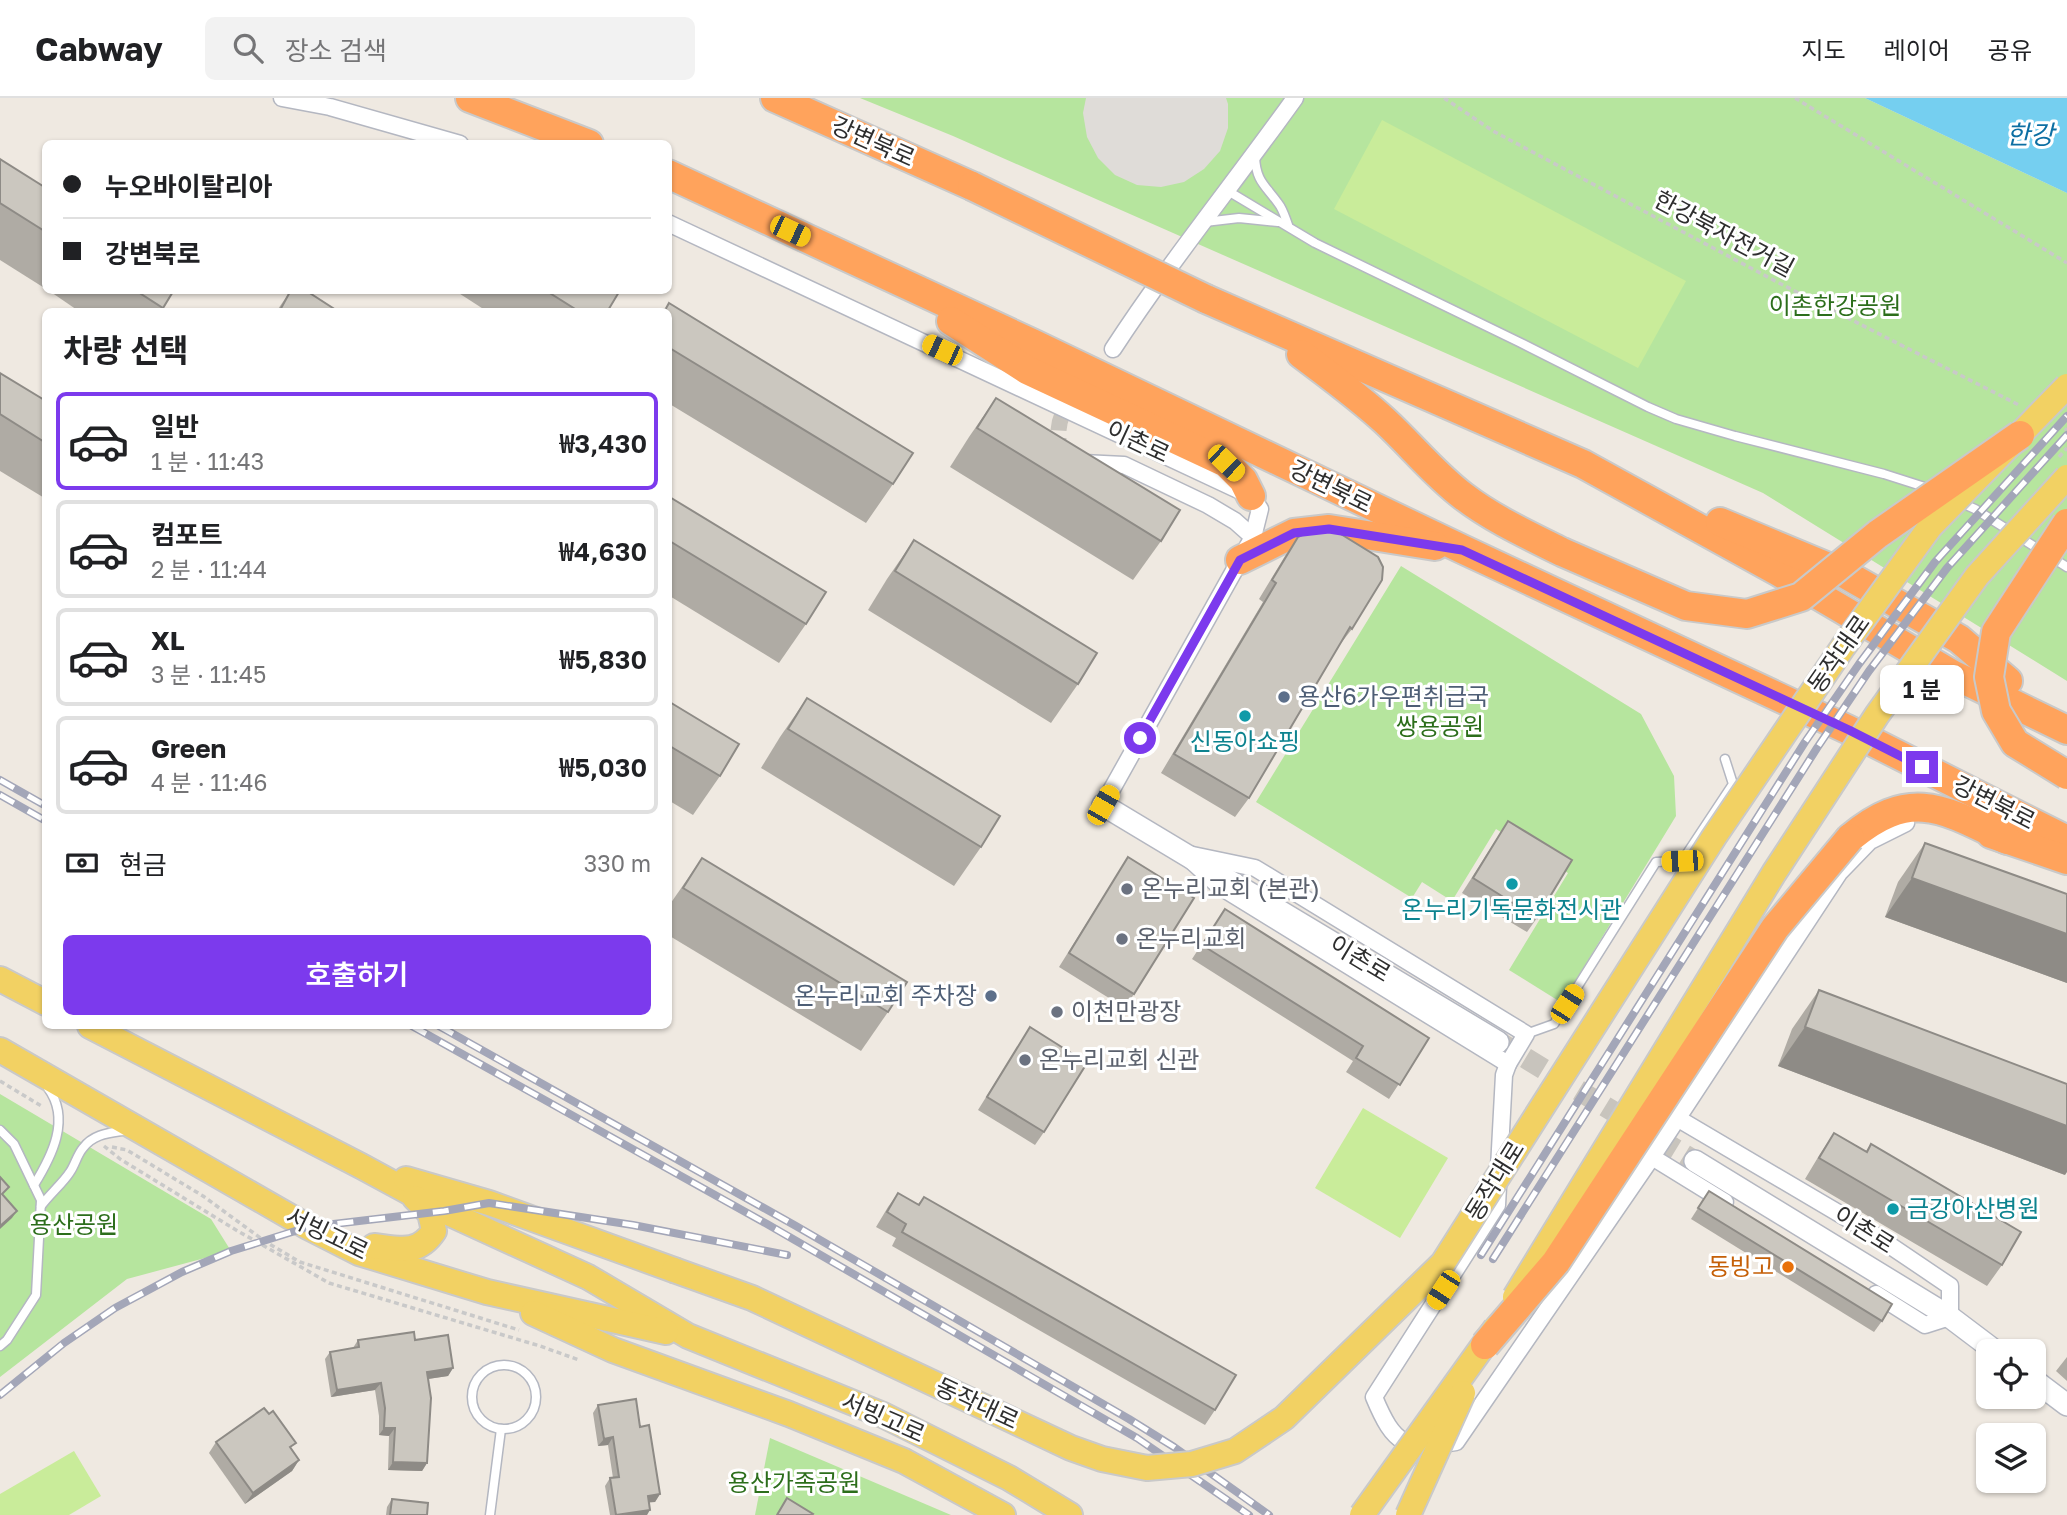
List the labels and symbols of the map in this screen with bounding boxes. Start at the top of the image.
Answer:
street label: 강변북로 [827,109,920,172]
water label: 한강 [2006,119,2057,150]
street label: 한강북자전거길 [1650,184,1800,282]
car [767,213,814,249]
park label: 이촌한강공원 [1769,290,1901,319]
car [919,332,966,368]
street label: 이촌로 [1102,413,1175,468]
car [1204,441,1249,485]
street label: 강변북로 [1286,453,1378,518]
street label: 동작대로 [1801,609,1875,698]
callout: 1 분 [1880,666,1964,714]
place label: 용산6가우편취급국 [1298,681,1489,710]
marker: 용산6가우편취급국 [1276,689,1292,705]
marker: 신동아쇼핑 [1237,708,1253,724]
park label: 쌍용공원 [1396,711,1484,740]
route start [1124,722,1156,754]
place label: 신동아쇼핑 [1190,726,1300,755]
route end [1906,751,1938,783]
street label: 강변북로 [1949,769,2041,835]
car [1084,782,1123,828]
car [1661,850,1704,872]
place label: 온누리교회 (본관) [1141,873,1320,902]
marker: 온누리기독문화전시관 [1504,876,1520,892]
marker: 온누리교회 (본관) [1119,881,1135,897]
place label: 온누리기독문화전시관 [1402,894,1622,923]
place label: 온누리교회 [1136,923,1246,952]
street label: 이촌로 [1325,928,1397,987]
marker: 온누리교회 [1114,931,1130,947]
place label: 온누리교회 주차장 [794,980,977,1009]
car [1547,981,1588,1027]
marker: 온누리교회 주차장 [983,988,999,1004]
place label: 이천만광장 [1071,996,1181,1025]
marker: 이천만광장 [1049,1004,1065,1020]
place label: 온누리교회 신관 [1039,1044,1200,1073]
marker: 온누리교회 신관 [1017,1052,1033,1068]
street label: 동작대로 [1458,1135,1529,1225]
place label: 금강아산병원 [1907,1193,2039,1222]
street label: 이촌로 [1829,1199,1901,1259]
street label: 서빙고로 [282,1200,374,1265]
marker: 금강아산병원 [1885,1201,1901,1217]
park label: 용산공원 [30,1209,118,1238]
place label: 동빙고 [1708,1251,1774,1280]
marker: 동빙고 [1780,1259,1796,1275]
car [1423,1267,1464,1313]
street label: 동작대로 [931,1371,1024,1434]
street label: 서빙고로 [837,1385,930,1448]
park label: 용산가족공원 [728,1467,860,1496]

